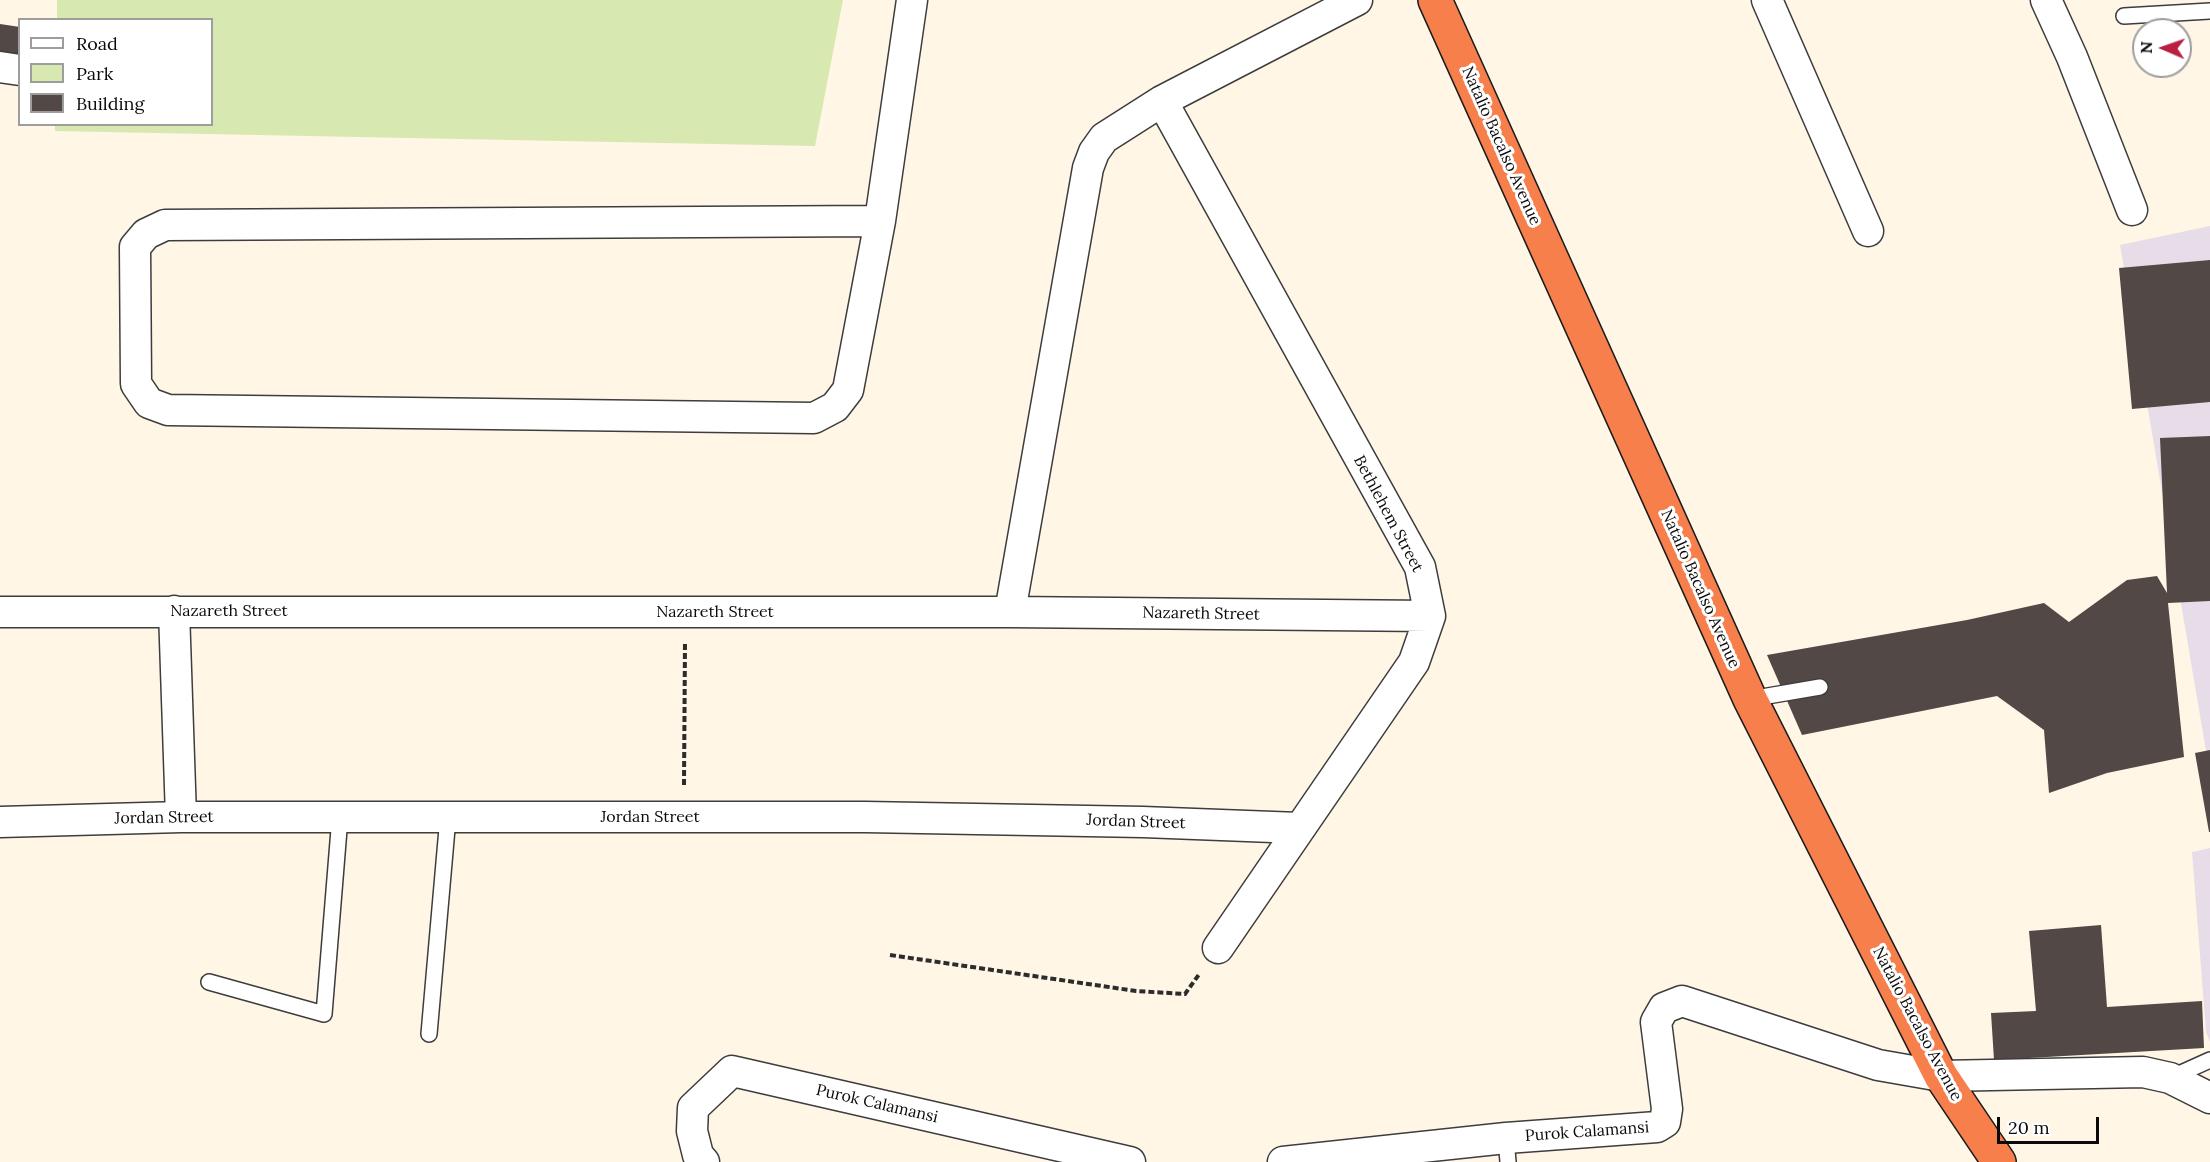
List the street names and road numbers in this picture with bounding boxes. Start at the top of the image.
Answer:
street label: Natalio Bacalso Avenue [1457,64,1545,228]
street label: Bethlehem Street [1349,452,1427,576]
street label: Natalio Bacalso Avenue [1656,507,1744,671]
street label: Nazareth Street [170,601,288,621]
street label: Nazareth Street [656,602,774,622]
street label: Nazareth Street [1142,603,1260,625]
street label: Jordan Street [600,807,700,827]
street label: Jordan Street [114,808,214,828]
street label: Jordan Street [1086,811,1186,833]
street label: Natalio Bacalso Avenue [1868,944,1966,1104]
street label: Purok Calamansi [814,1081,940,1127]
street label: Purok Calamansi [1524,1118,1650,1146]

